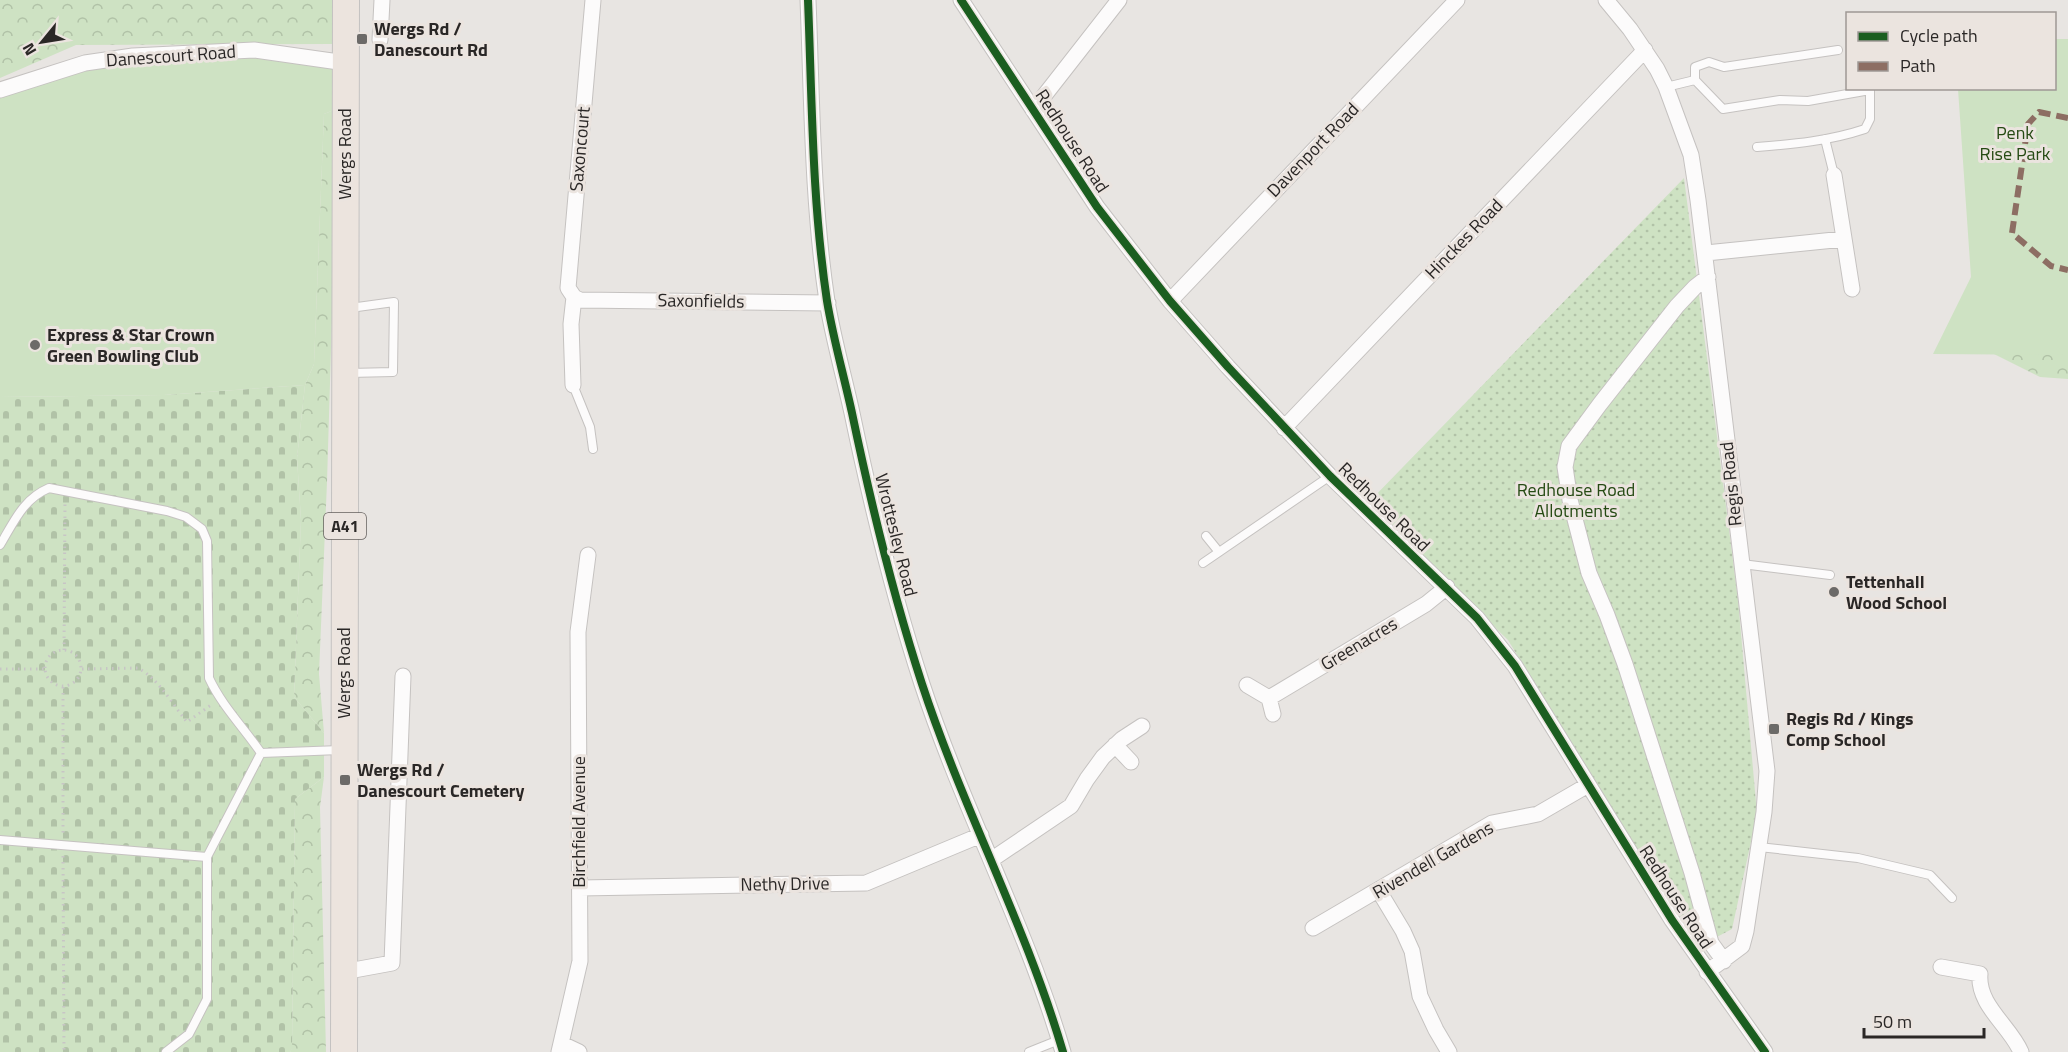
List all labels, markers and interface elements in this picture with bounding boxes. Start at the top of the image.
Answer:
north arrow [12,12,72,72]
legend [1846,12,2056,90]
place label: Wergs Rd / Danescourt Rd [374,15,488,63]
text: Cycle path [1900,22,1978,49]
marker: Wergs Rd / Danescourt Rd [355,32,369,46]
street label: Danescourt Road [105,37,237,74]
text: N [16,39,42,60]
text: Path [1900,52,1936,79]
street label: Redhouse Road [1029,84,1116,198]
street label: Davenport Road [1260,96,1365,203]
street label: Saxoncourt [562,105,597,193]
street label: Wergs Road [331,108,358,200]
park label: Penk Rise Park [1980,119,2051,167]
street label: Hinckes Road [1418,192,1509,285]
street label: Saxonfields [657,286,745,315]
place label: Express & Star Crown Green Bowling Club [47,321,215,369]
marker: Express & Star Crown Green Bowling Club [28,338,42,352]
street label: Regis Road [1713,441,1748,527]
street label: Redhouse Road [1332,456,1436,558]
street label: Wrottesley Road [868,470,925,599]
park label: Redhouse Road Allotments [1517,476,1635,524]
road number: A41 [324,513,366,539]
place label: Tettenhall Wood School [1846,568,1947,616]
marker: Tettenhall Wood School [1827,585,1841,599]
street label: Greenacres [1315,610,1402,677]
street label: Wergs Road [330,627,357,719]
place label: Regis Rd / Kings Comp School [1786,705,1914,753]
marker: Regis Rd / Kings Comp School [1767,722,1781,736]
place label: Wergs Rd / Danescourt Cemetery [357,756,525,804]
street label: Birchfield Avenue [565,756,592,888]
marker: Wergs Rd / Danescourt Cemetery [338,773,352,787]
street label: Rivendell Gardens [1367,814,1498,905]
street label: Redhouse Road [1633,840,1720,954]
street label: Nethy Drive [740,869,830,898]
scale bar [1864,1001,1984,1039]
text: 50 m [1873,1008,1912,1035]

